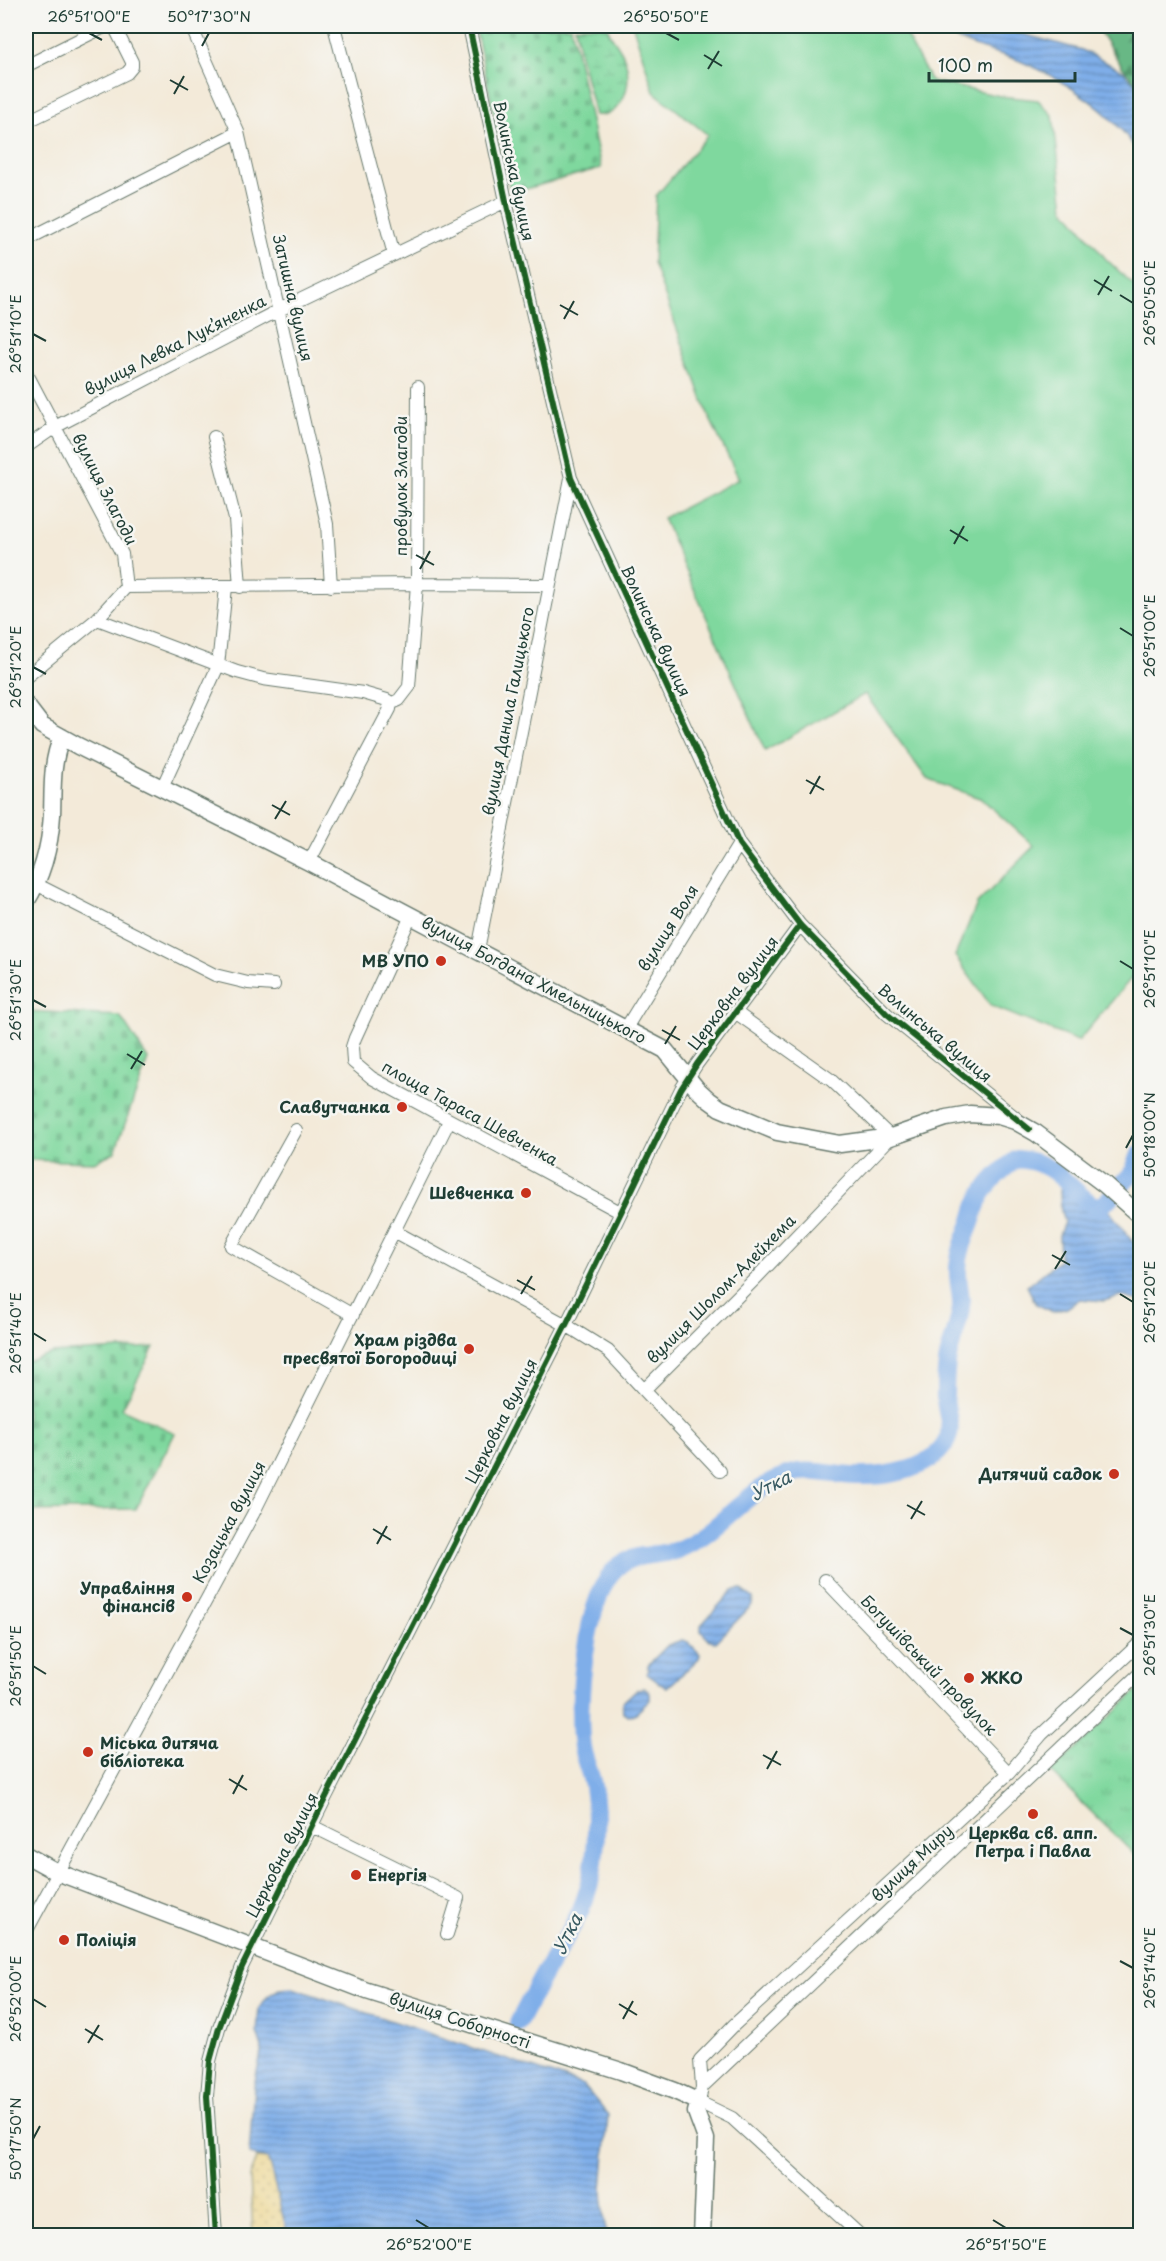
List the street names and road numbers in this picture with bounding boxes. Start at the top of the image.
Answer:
street label: Волинська вулиця [488,99,542,243]
street label: Затишна вулиця [268,232,320,364]
street label: вулиця Левка Лукʼяненка [80,288,270,400]
street label: провулок Злагоди [388,416,412,556]
street label: вулиця Злагоди [67,428,144,549]
street label: Волинська вулиця [616,561,698,700]
street label: вулиця Данила Галицького [475,604,539,817]
street label: вулиця Воля [631,879,703,975]
street label: вулиця Богдана Хмельницького [418,909,651,1049]
street label: Церковна вулиця [681,930,783,1055]
street label: Волинська вулиця [873,977,998,1087]
street label: площа Тараса Шевченка [378,1054,563,1171]
street label: вулиця Шолом-Алейхема [640,1208,801,1368]
street label: Церковна вулиця [458,1354,542,1487]
street label: Козацька вулиця [186,1456,270,1587]
street label: Богушівський провулок [856,1589,1004,1740]
street label: Церковна вулиця [239,1788,323,1921]
street label: вулиця Миру [865,1818,958,1907]
street label: вулиця Соборності [386,1985,534,2053]

